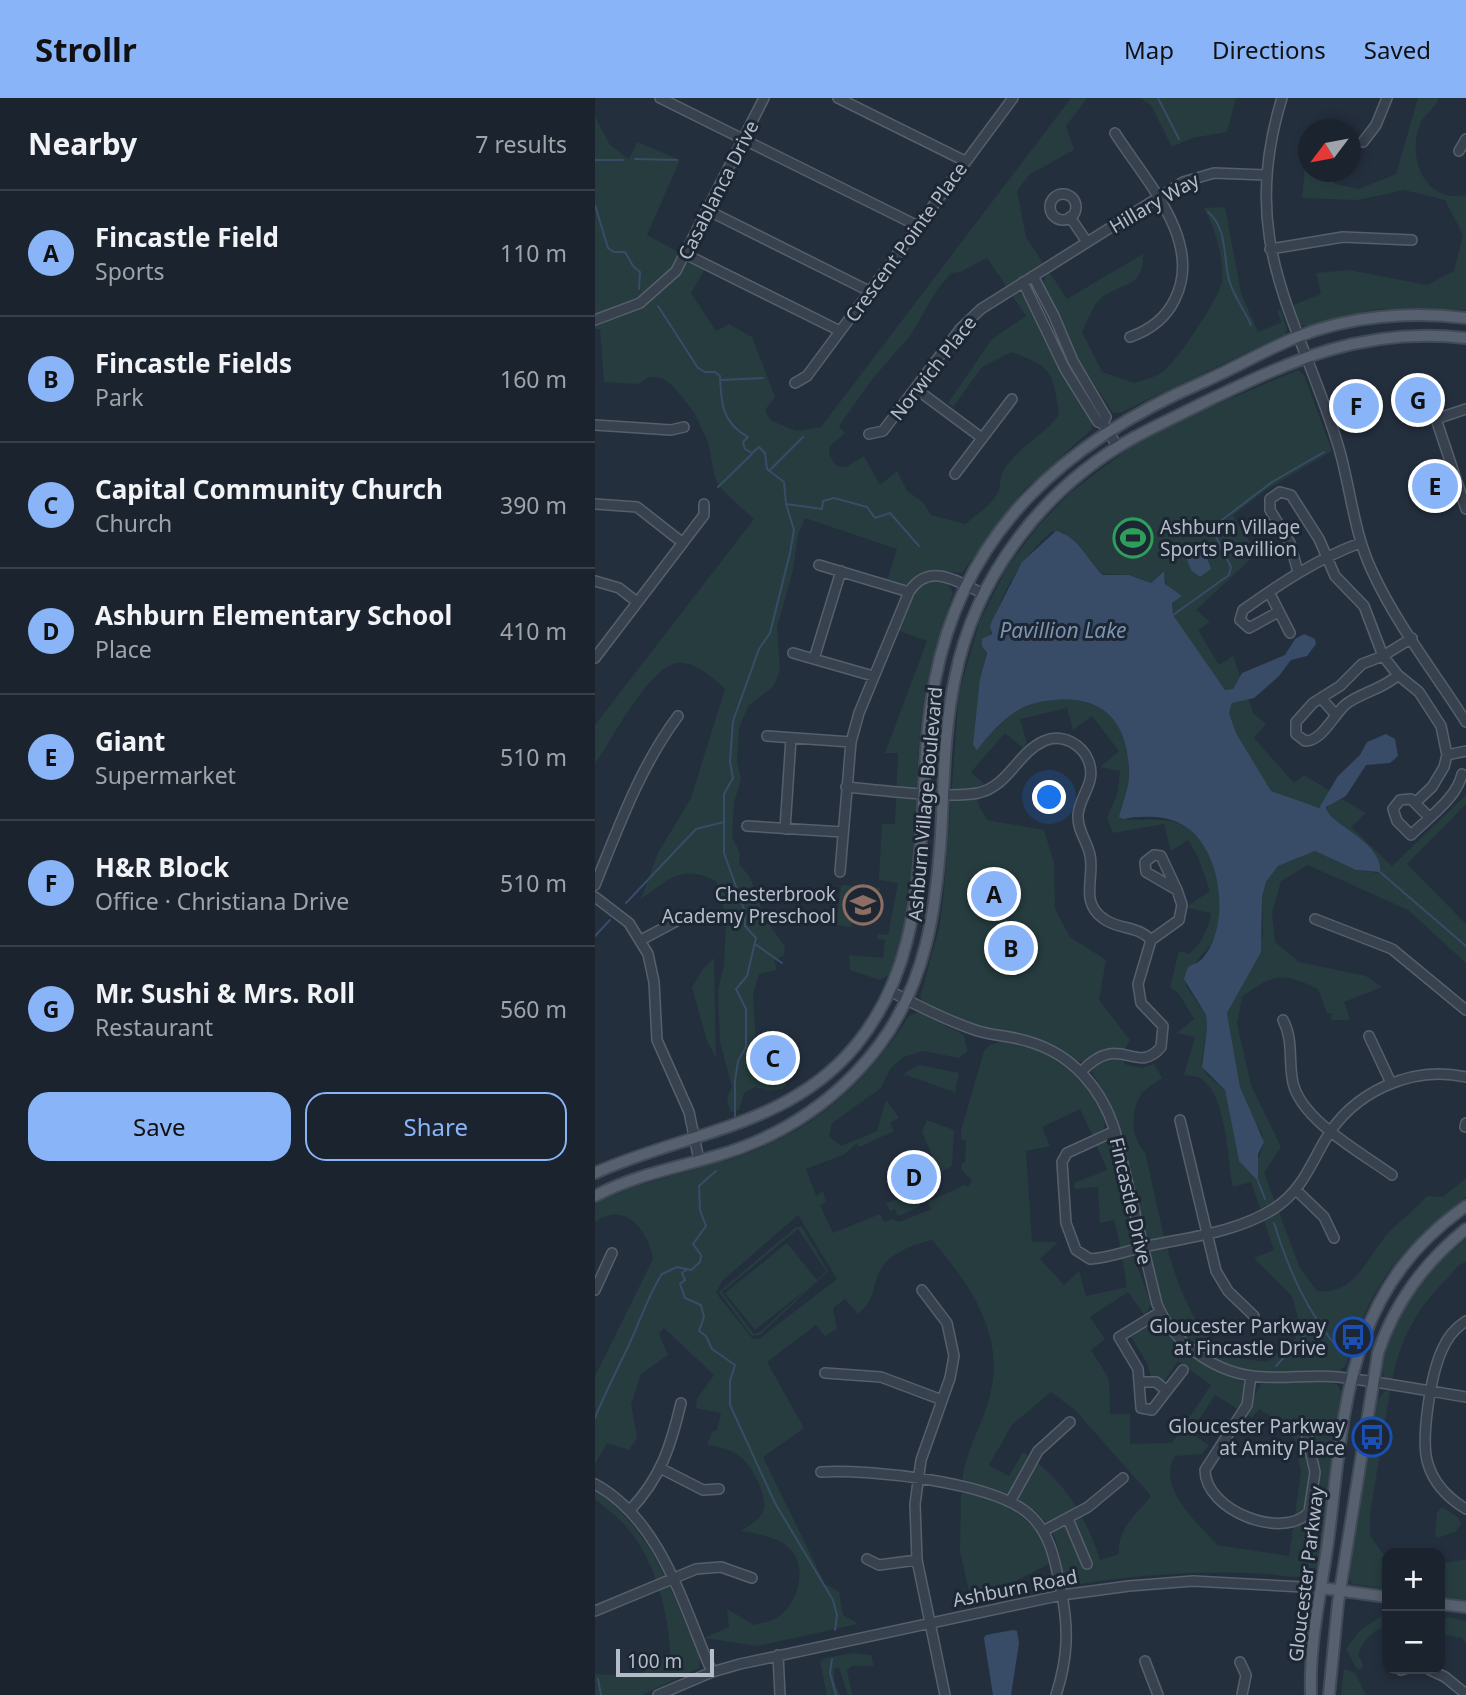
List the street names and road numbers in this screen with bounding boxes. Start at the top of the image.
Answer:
street label: Casablanca Drive [672,116,764,264]
street label: Crescent Pointe Place [839,157,973,327]
street label: Hillary Way [1104,167,1204,239]
street label: Norwich Place [884,310,982,426]
street label: Ashburn Village Boulevard [902,686,948,922]
street label: Fincastle Drive [1104,1135,1158,1267]
street label: Gloucester Parkway [1282,1484,1330,1663]
street label: Ashburn Road [950,1563,1080,1613]

